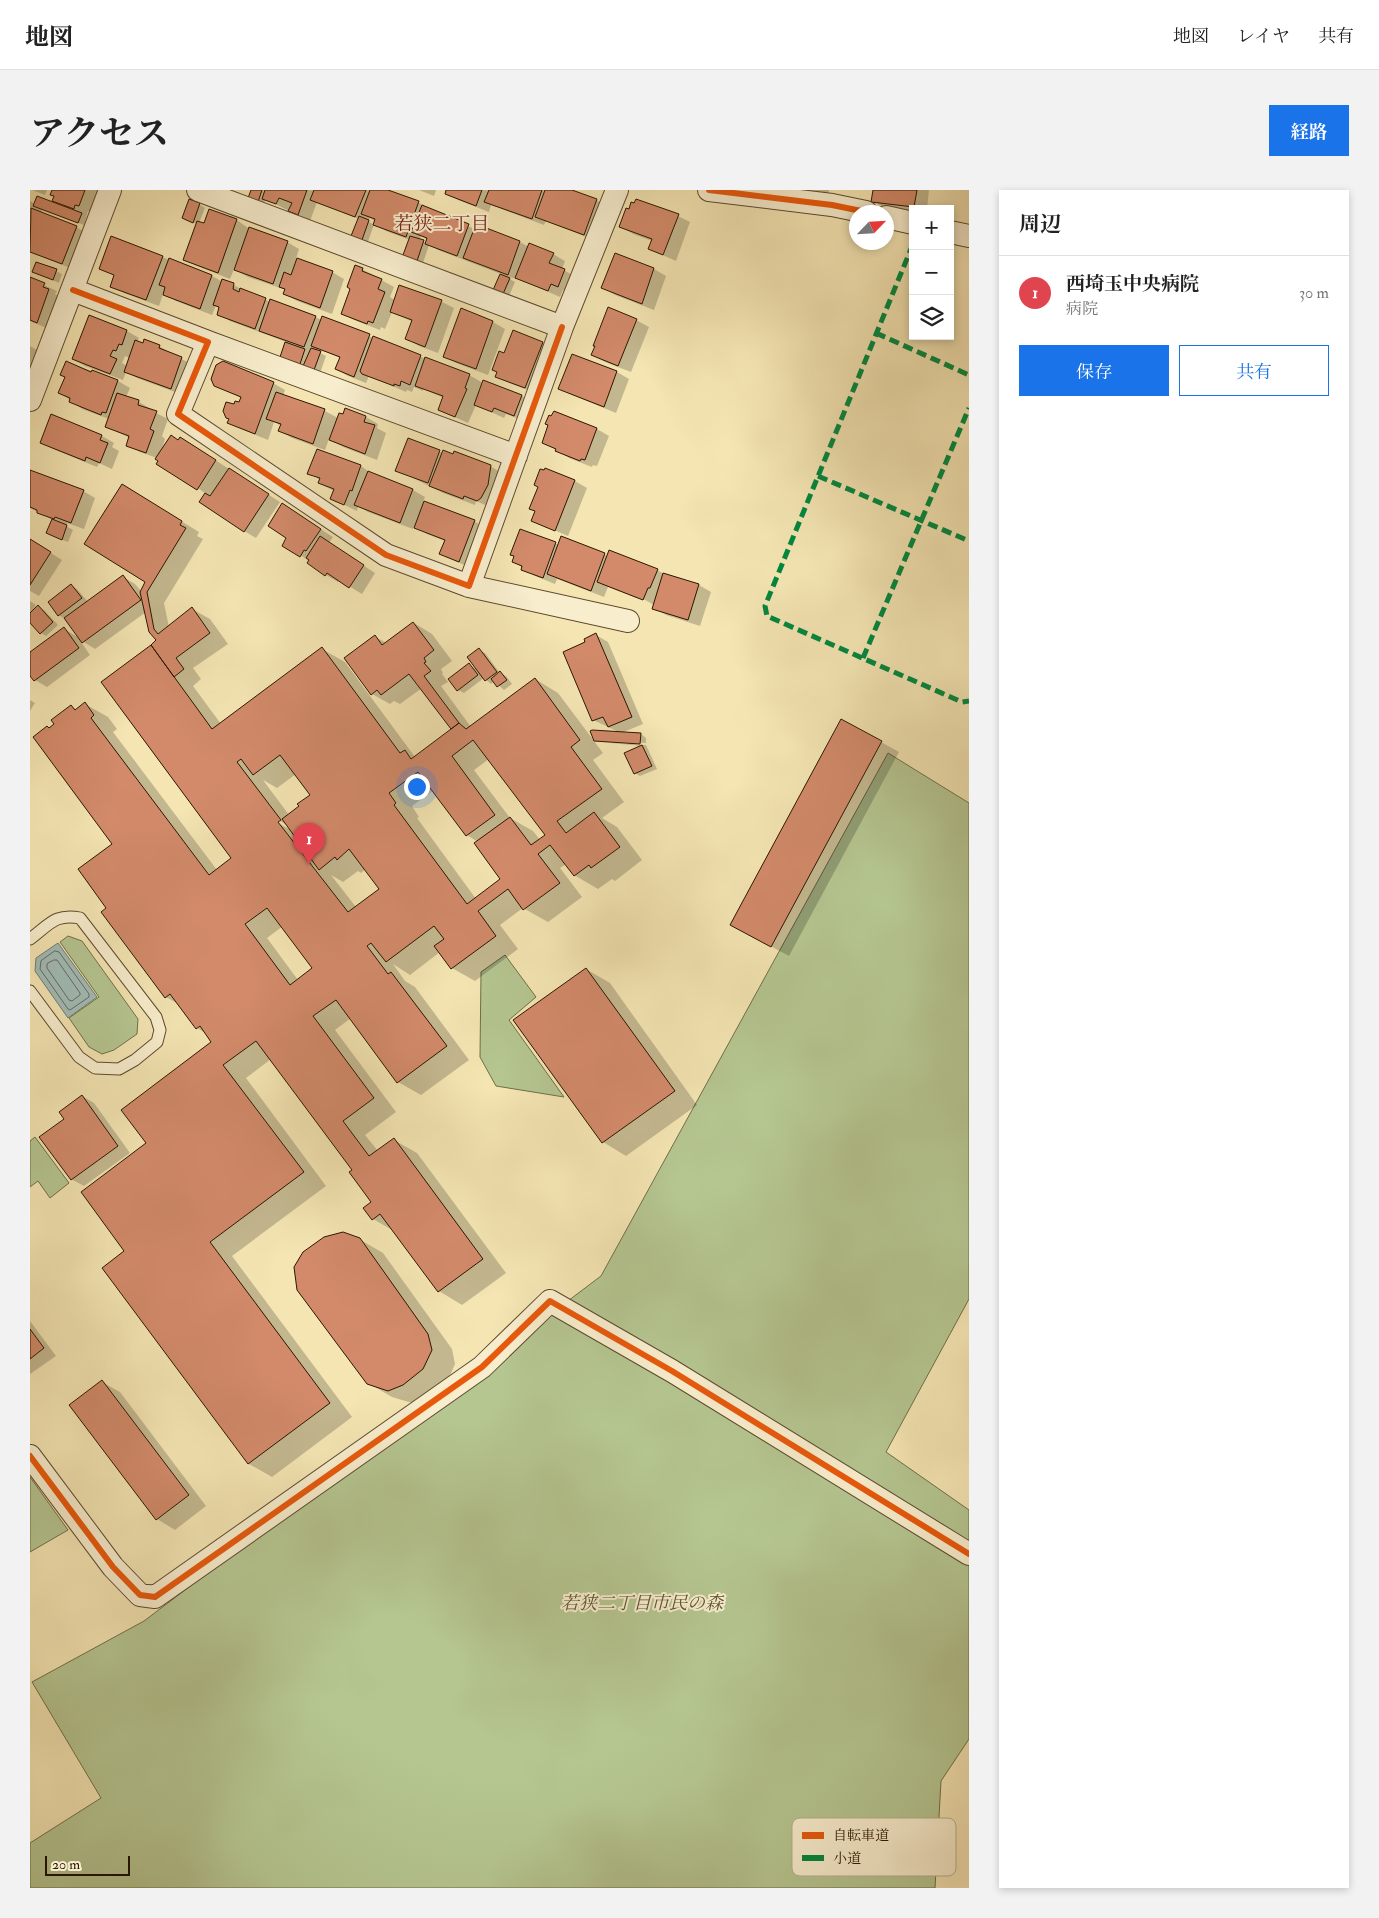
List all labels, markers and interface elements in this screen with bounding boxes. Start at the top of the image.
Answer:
text: 地図 [25,22,73,53]
text: 地図 [1173,25,1209,48]
text: レイヤ [1237,25,1290,48]
text: 共有 [1318,25,1354,48]
button: 経路 [1269,105,1349,156]
text: アクセス [30,112,169,156]
north arrow [849,205,894,250]
map controls [909,205,954,340]
button: + [909,205,954,250]
text: 周辺 [1019,211,1061,238]
district label: 若狭二丁目 [394,212,490,236]
button: − [909,250,954,295]
text: 西埼玉中央病院 [1066,272,1199,296]
text: 1 [1032,283,1038,303]
text: 30 m [1299,283,1329,303]
button: layers [909,295,954,340]
text: 病院 [1066,299,1098,319]
button: 保存 [1019,345,1169,396]
button: 共有 [1179,345,1329,396]
your location [404,774,430,800]
pin: 1 [293,823,325,864]
park label: 若狭二丁目市民の森 [561,1592,725,1615]
legend [792,1818,956,1876]
text: 自転車道 [833,1827,889,1844]
text: 小道 [833,1850,861,1867]
scale bar [45,1853,130,1876]
text: 20 m [52,1856,80,1873]

